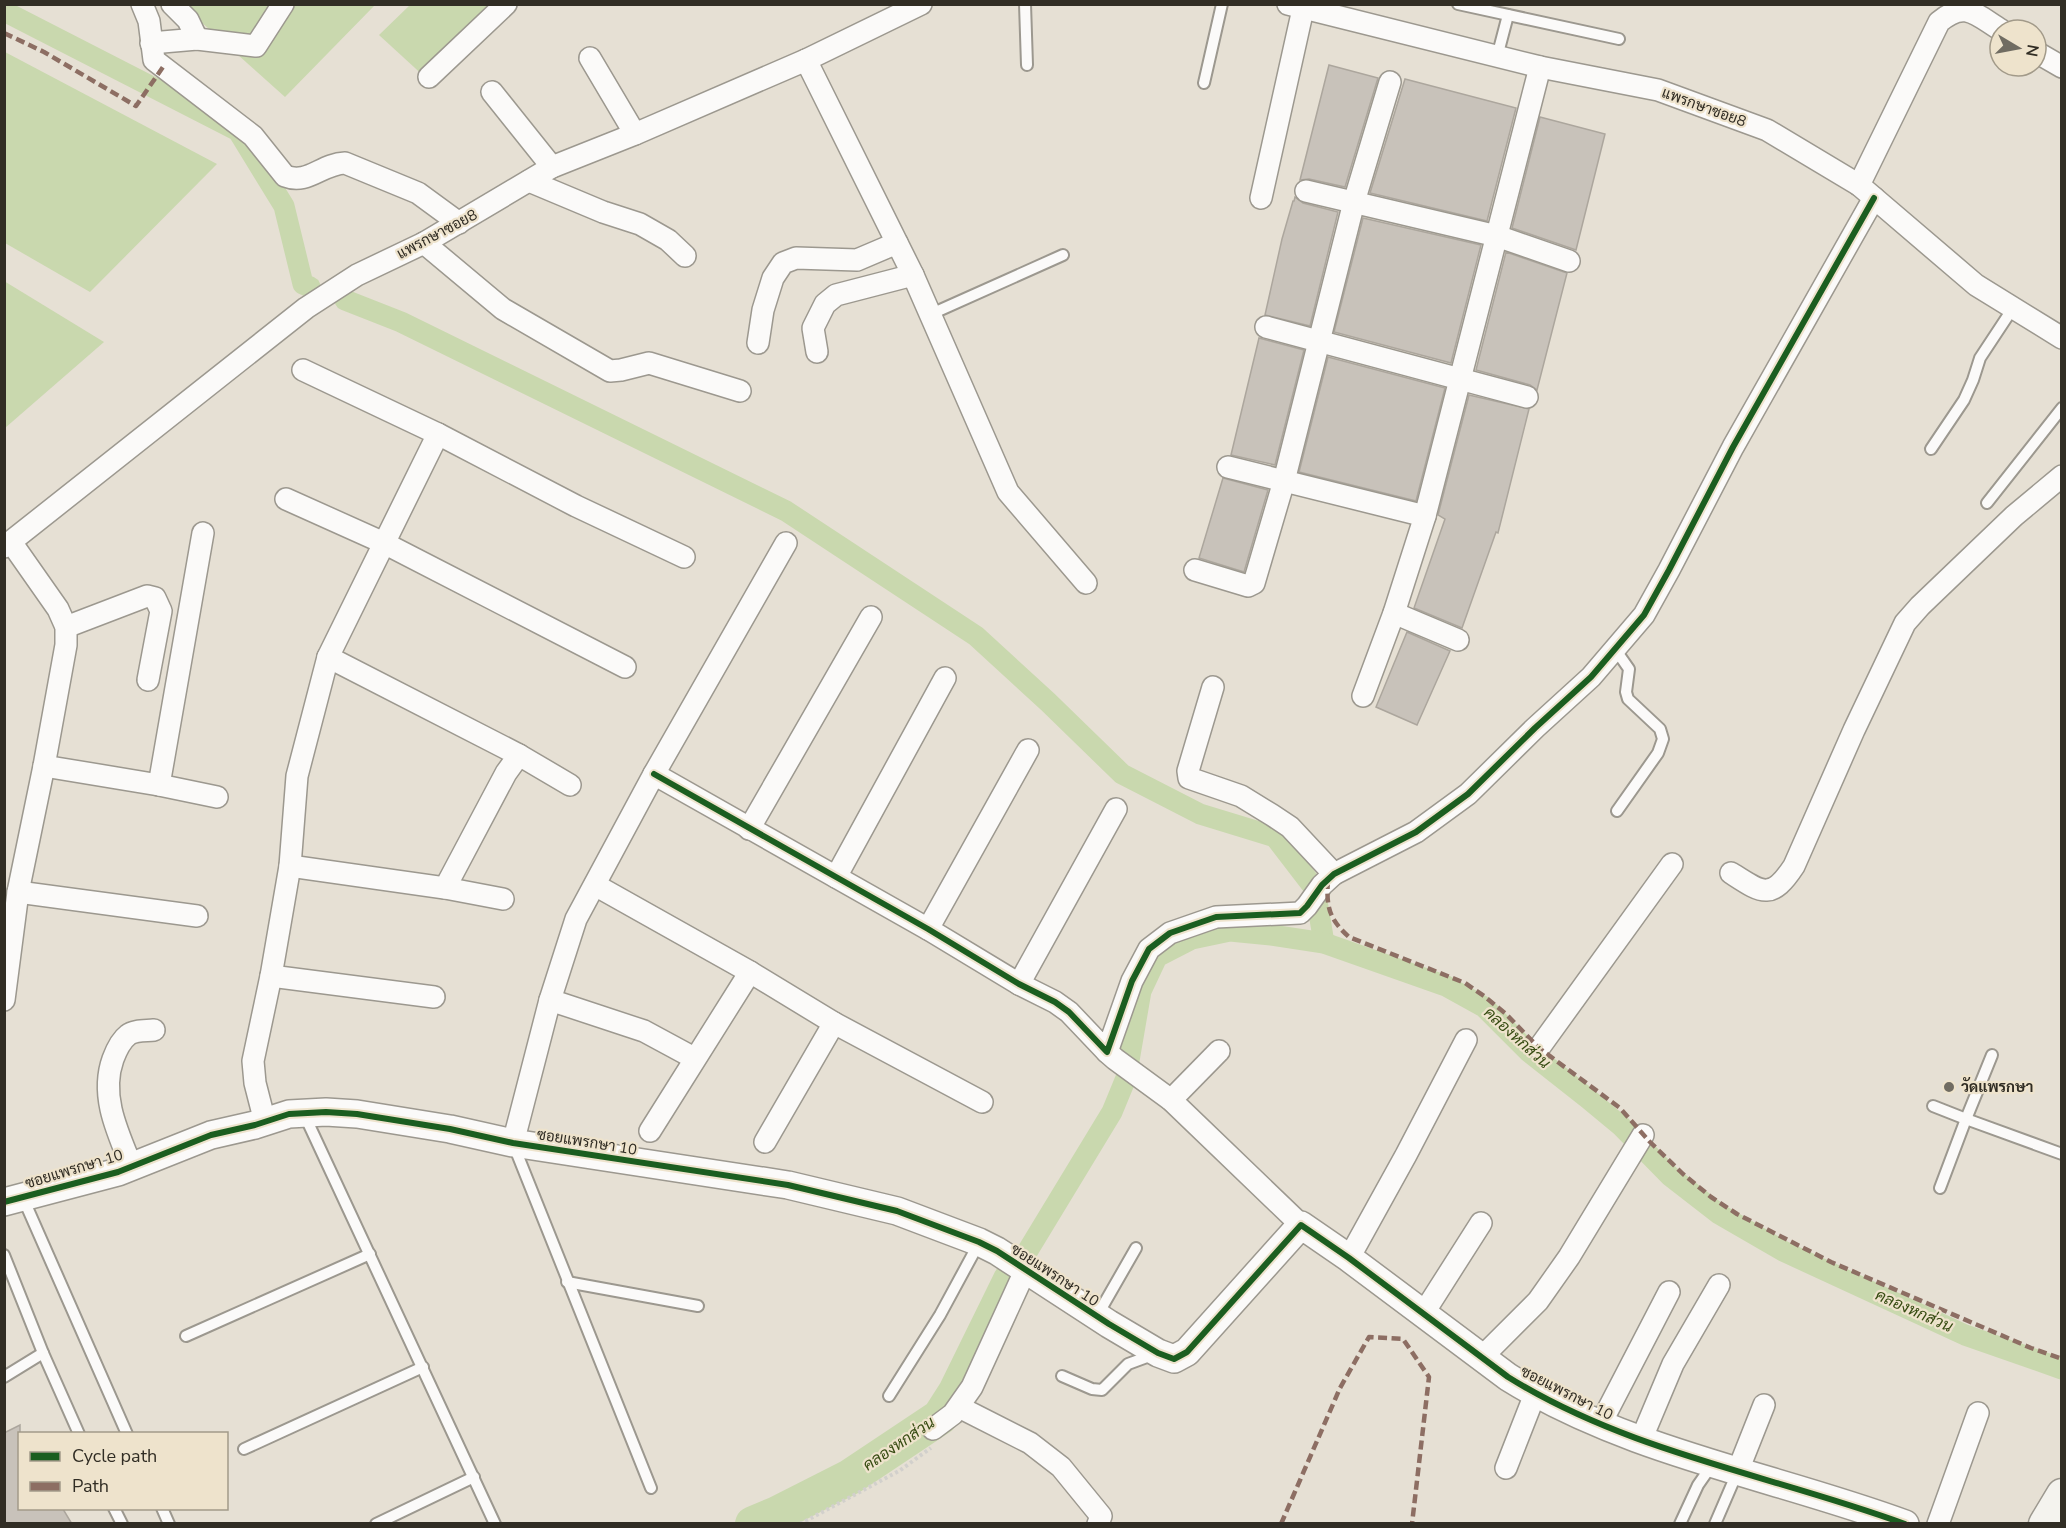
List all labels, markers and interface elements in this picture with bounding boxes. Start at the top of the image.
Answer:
north arrow [1988,18,2048,78]
text: N [2020,43,2044,58]
street label: แพรกษาซอย8 [1659,82,1749,132]
street label: แพรกษาซอย8 [393,204,481,264]
water label: คลองหกส่วน [1479,1002,1555,1074]
place label: วัดแพรกษา [1961,1077,2033,1097]
marker: วัดแพรกษา [1942,1080,1956,1094]
street label: ซอยแพรกษา 10 [535,1124,639,1160]
street label: ซอยแพรกษา 10 [23,1145,125,1193]
street label: ซอยแพรกษา 10 [1007,1239,1103,1311]
water label: คลองหกส่วน [1872,1284,1956,1338]
street label: ซอยแพรกษา 10 [1517,1361,1617,1425]
water label: คลองหกส่วน [859,1412,939,1476]
legend [18,1432,228,1510]
text: Cycle path [72,1444,157,1468]
text: Path [72,1474,109,1498]

